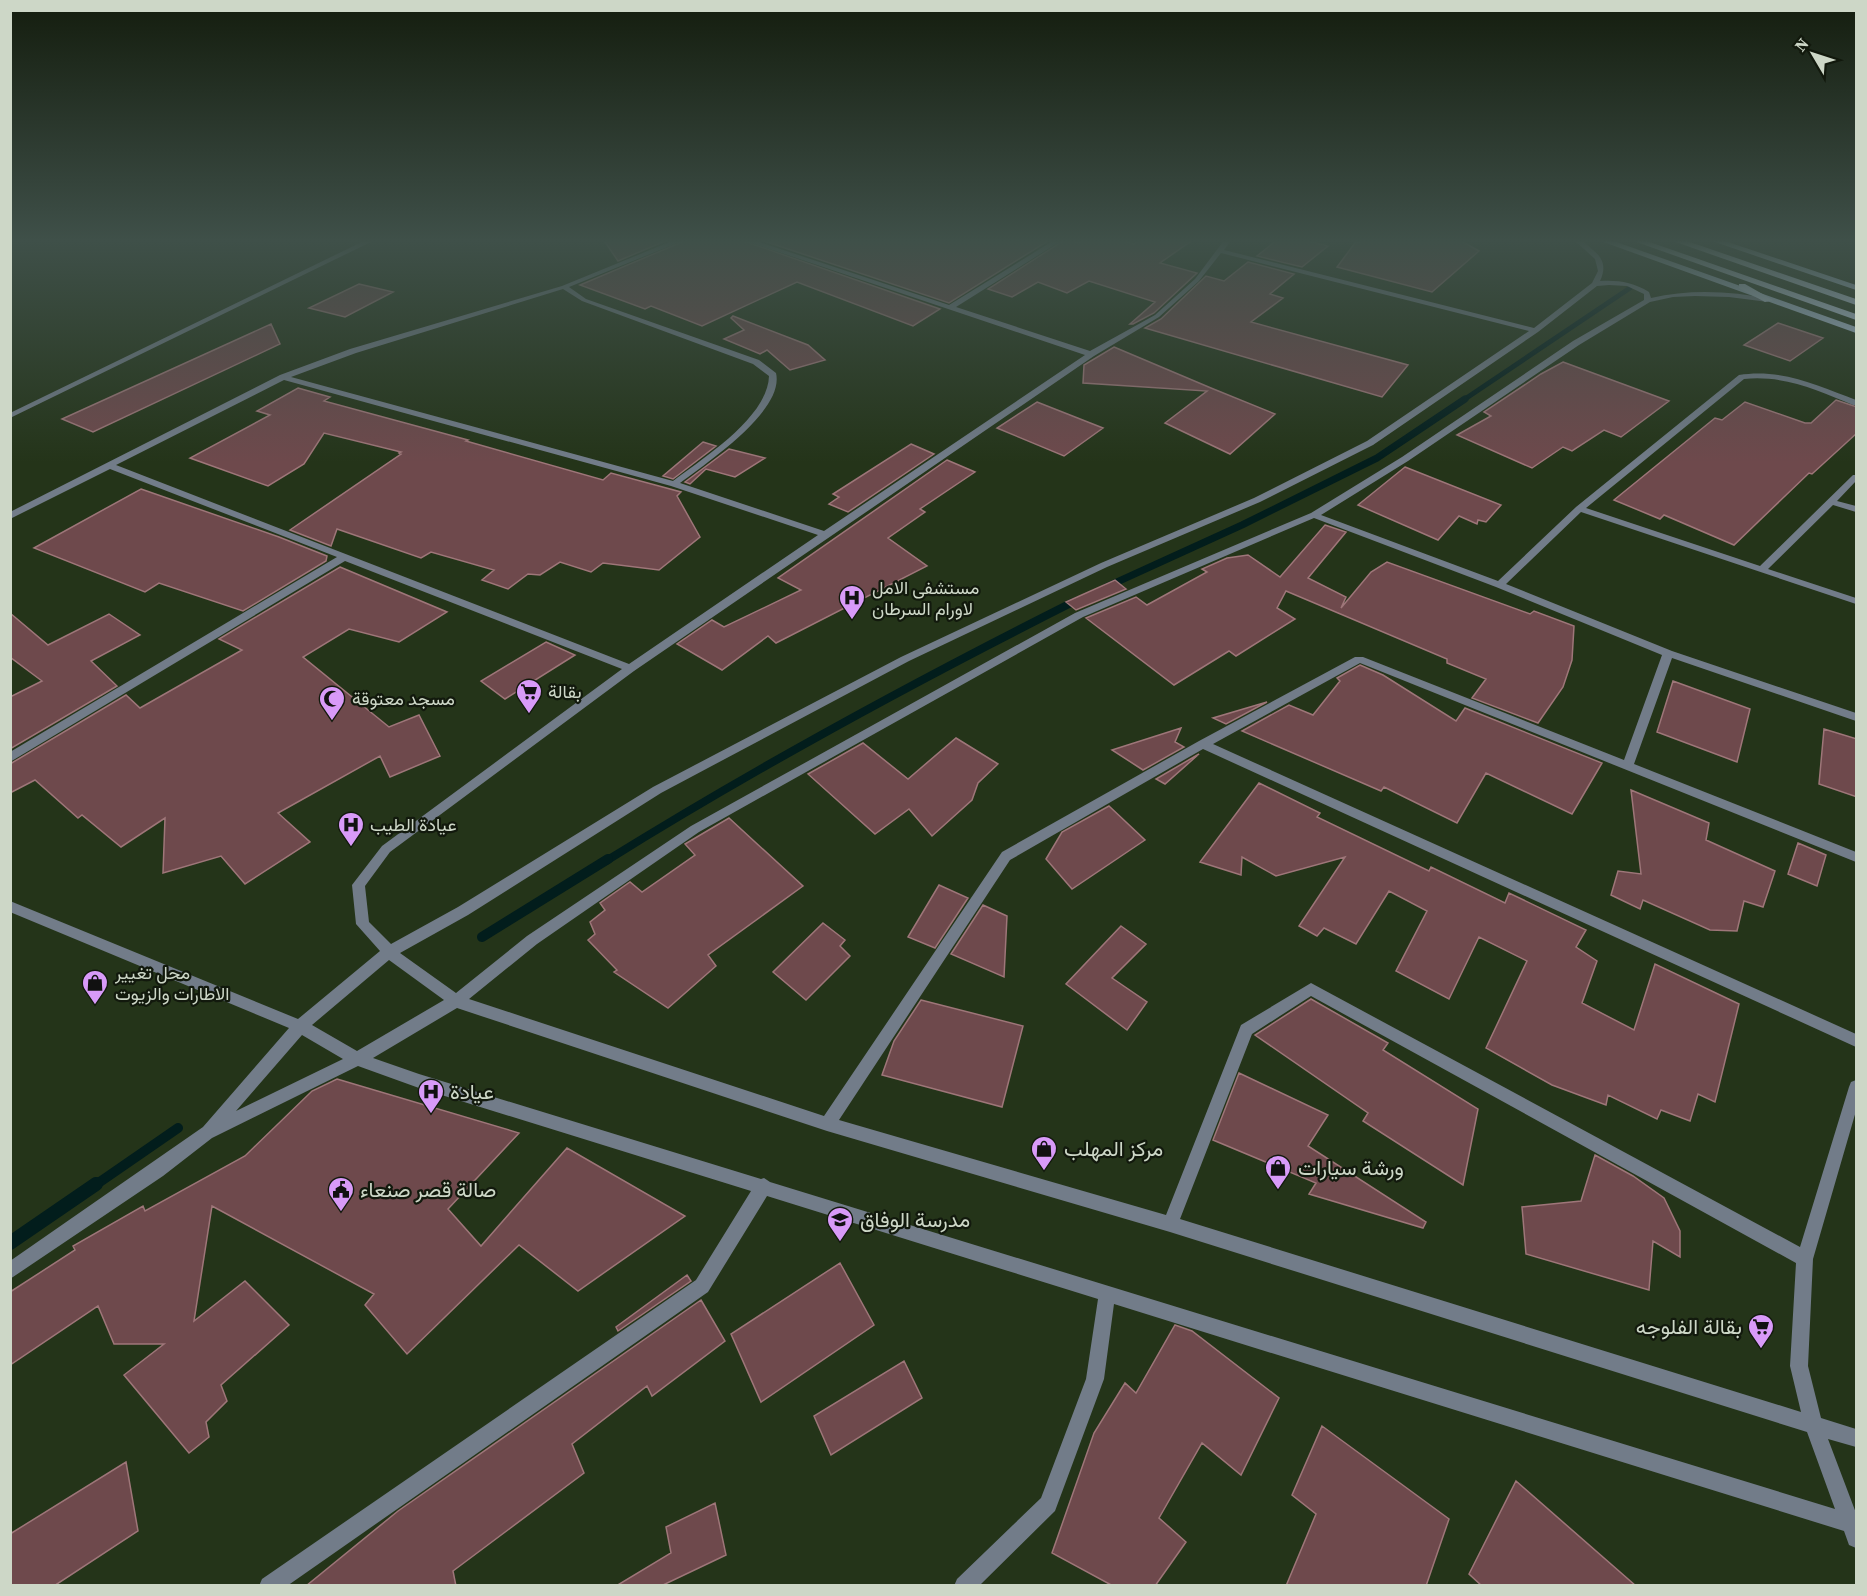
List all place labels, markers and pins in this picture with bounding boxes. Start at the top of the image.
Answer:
place label: مستشفى الامل لاورام السرطان [872,575,979,621]
hospital icon: مستشفى الامل لاورام السرطان [837,583,867,621]
supermarket icon: بقالة [514,677,544,715]
place label: بقالة [548,679,582,704]
mosque icon: مسجد معتوقة [317,684,347,722]
place label: مسجد معتوقة [352,686,455,711]
hospital icon: عيادة الطيب [336,810,366,848]
place label: عيادة الطيب [370,812,457,837]
place label: محل تغيير الاطارات والزيوت [114,960,230,1006]
shop icon: محل تغيير الاطارات والزيوت [80,968,110,1006]
hospital icon: عيادة [416,1077,446,1115]
place label: عيادة [450,1077,494,1106]
shop icon: مركز المهلب [1029,1134,1059,1172]
place label: مركز المهلب [1064,1134,1163,1163]
shop icon: ورشة سيارات [1263,1153,1293,1191]
place label: ورشة سيارات [1298,1153,1404,1182]
public building icon: صالة قصر صنعاء [326,1175,356,1213]
place label: صالة قصر صنعاء [360,1175,496,1204]
school or university icon: مدرسة الوفاق [825,1205,855,1243]
place label: مدرسة الوفاق [860,1205,970,1234]
place label: بقالة الفلوجه [1636,1312,1742,1341]
supermarket icon: بقالة الفلوجه [1746,1312,1776,1350]

